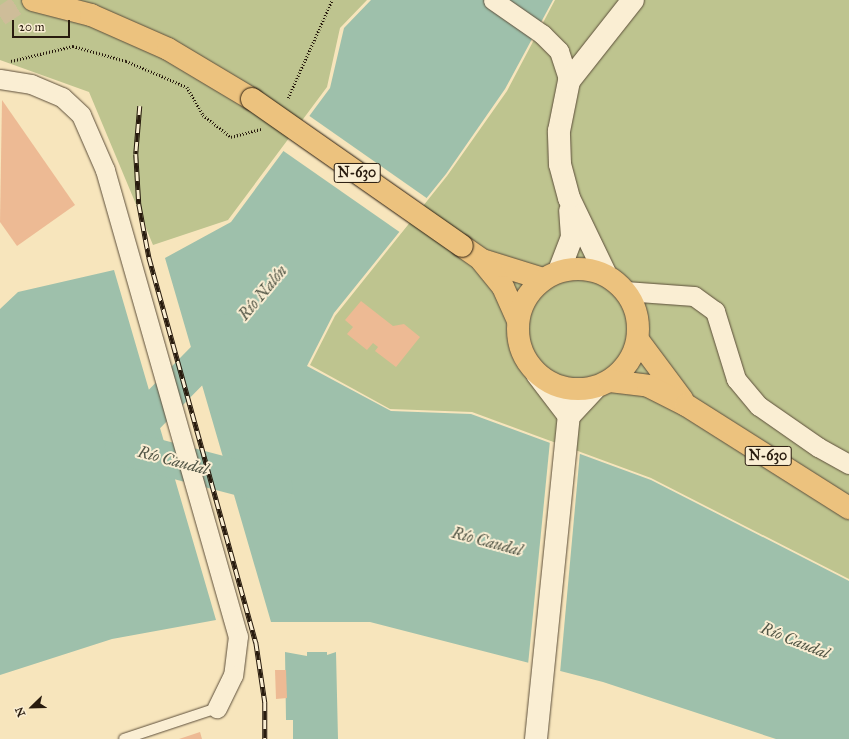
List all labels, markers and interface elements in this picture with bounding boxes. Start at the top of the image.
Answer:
scale bar [14,12,72,38]
text: 20 m [19,20,45,34]
road number: N-630 [333,161,381,185]
water label: Río Nalón [235,262,291,324]
water label: Río Caudal [136,442,210,480]
road number: N-630 [744,444,792,468]
water label: Río Caudal [450,523,524,561]
water label: Río Caudal [758,619,832,663]
north arrow [12,687,52,727]
text: N [13,705,28,719]

